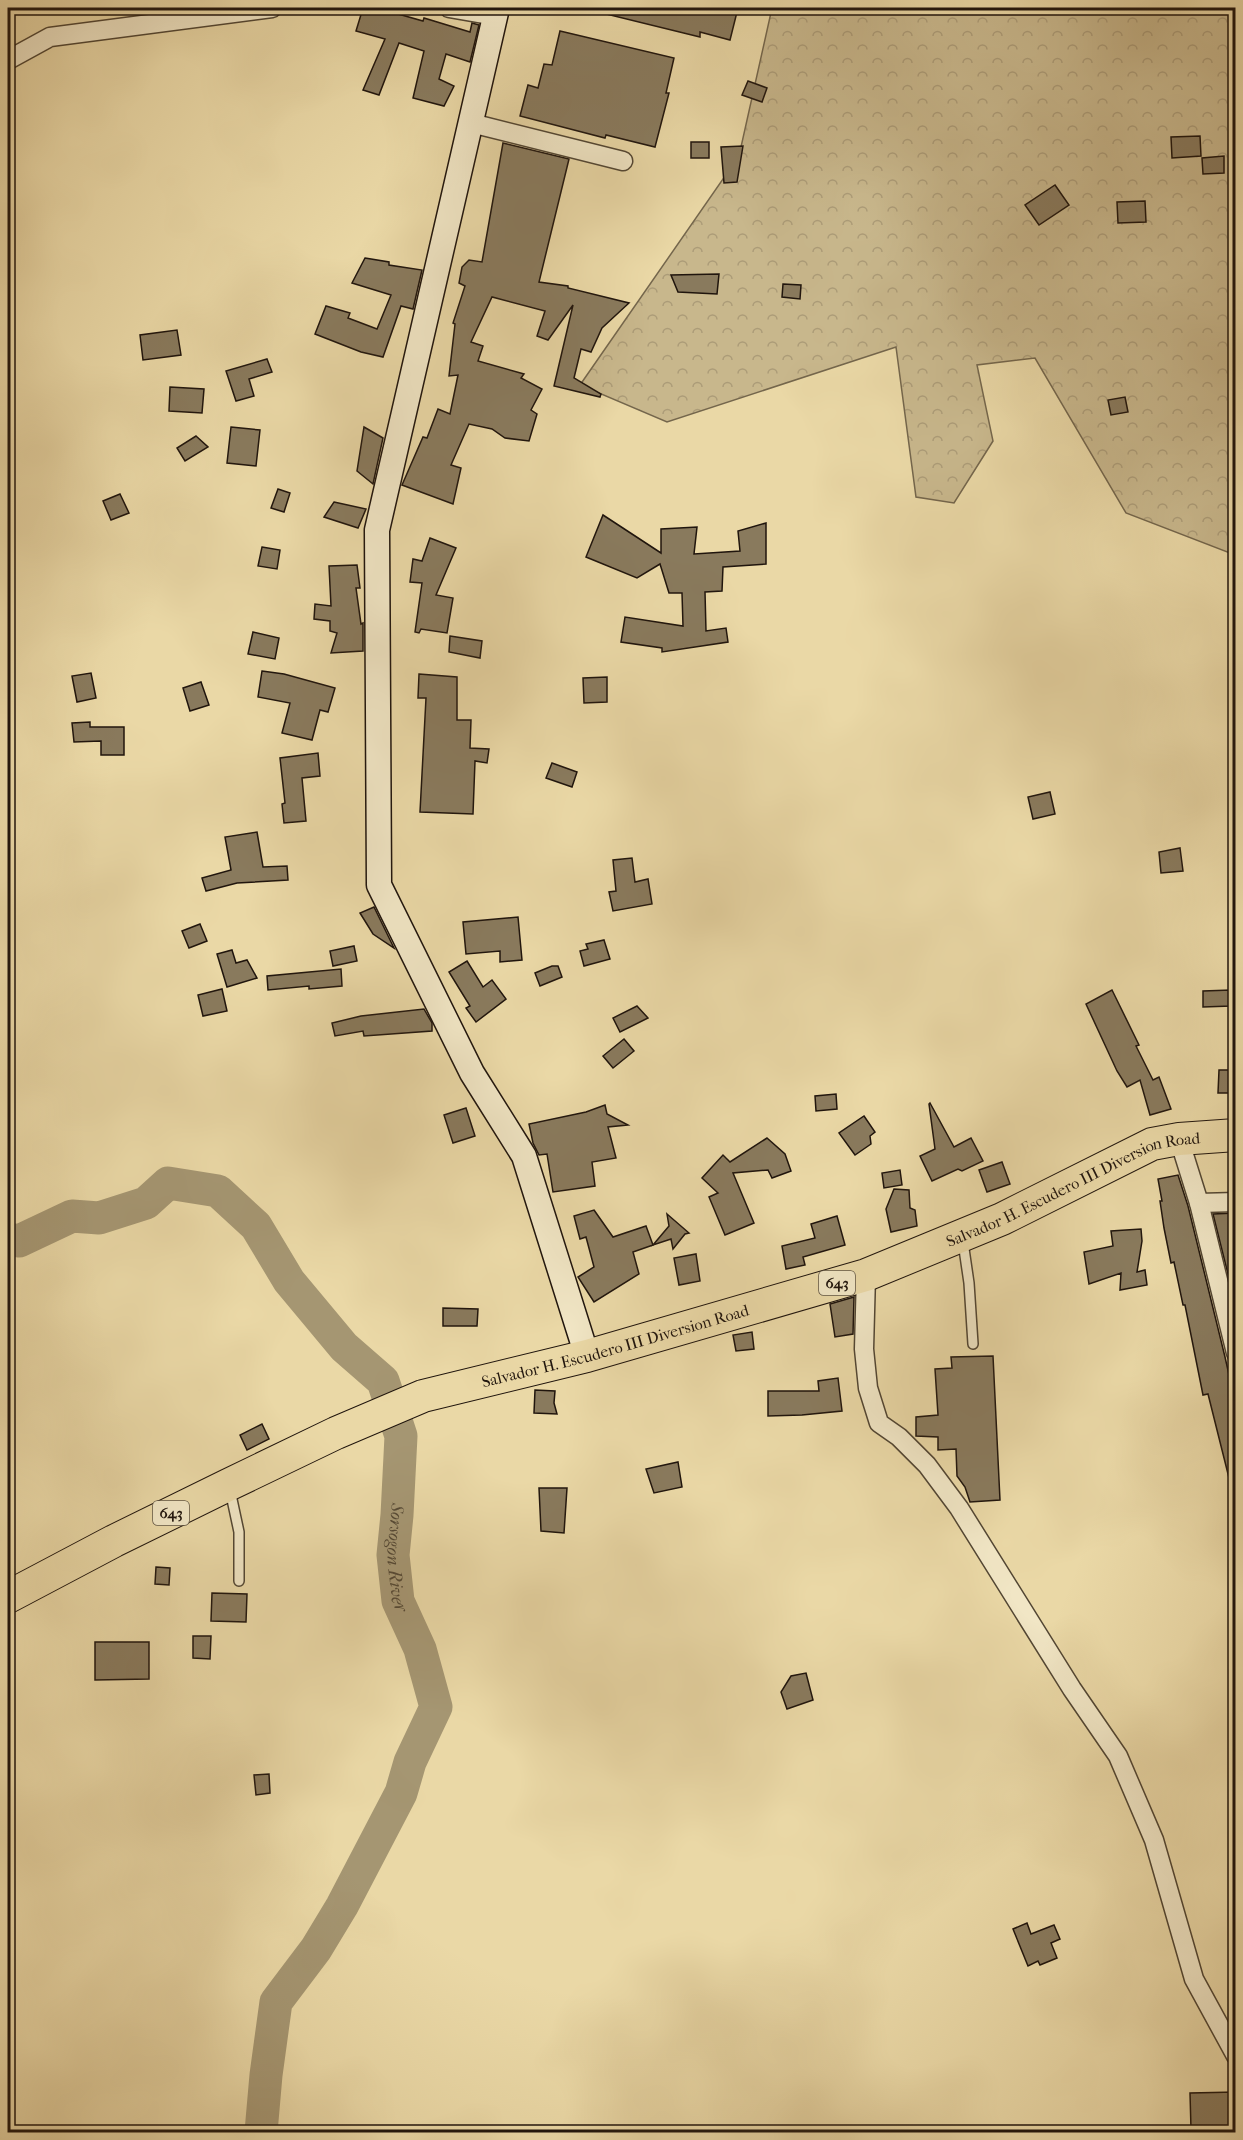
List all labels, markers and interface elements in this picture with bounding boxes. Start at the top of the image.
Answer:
street label: Salvador H. Escudero III Diversion Road [943,1129,1201,1251]
road number: 643 [819,1271,855,1295]
street label: Salvador H. Escudero III Diversion Road [480,1300,751,1391]
road number: 643 [153,1501,189,1525]
water label: Sorsogon River [382,1502,413,1618]

